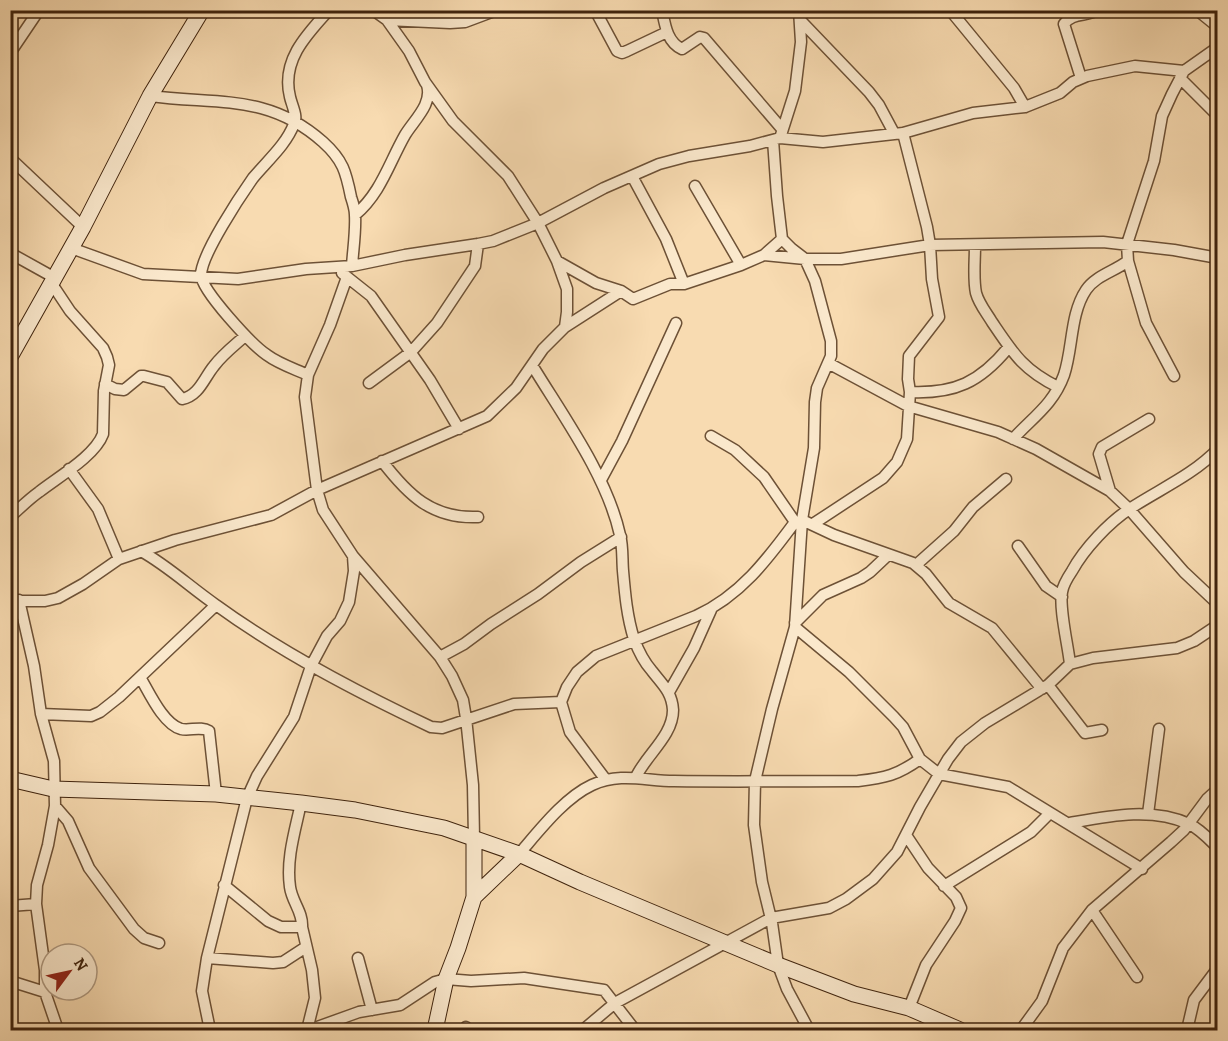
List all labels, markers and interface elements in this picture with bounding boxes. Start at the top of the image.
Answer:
north arrow [39,942,99,1002]
text: N [68,953,93,976]

